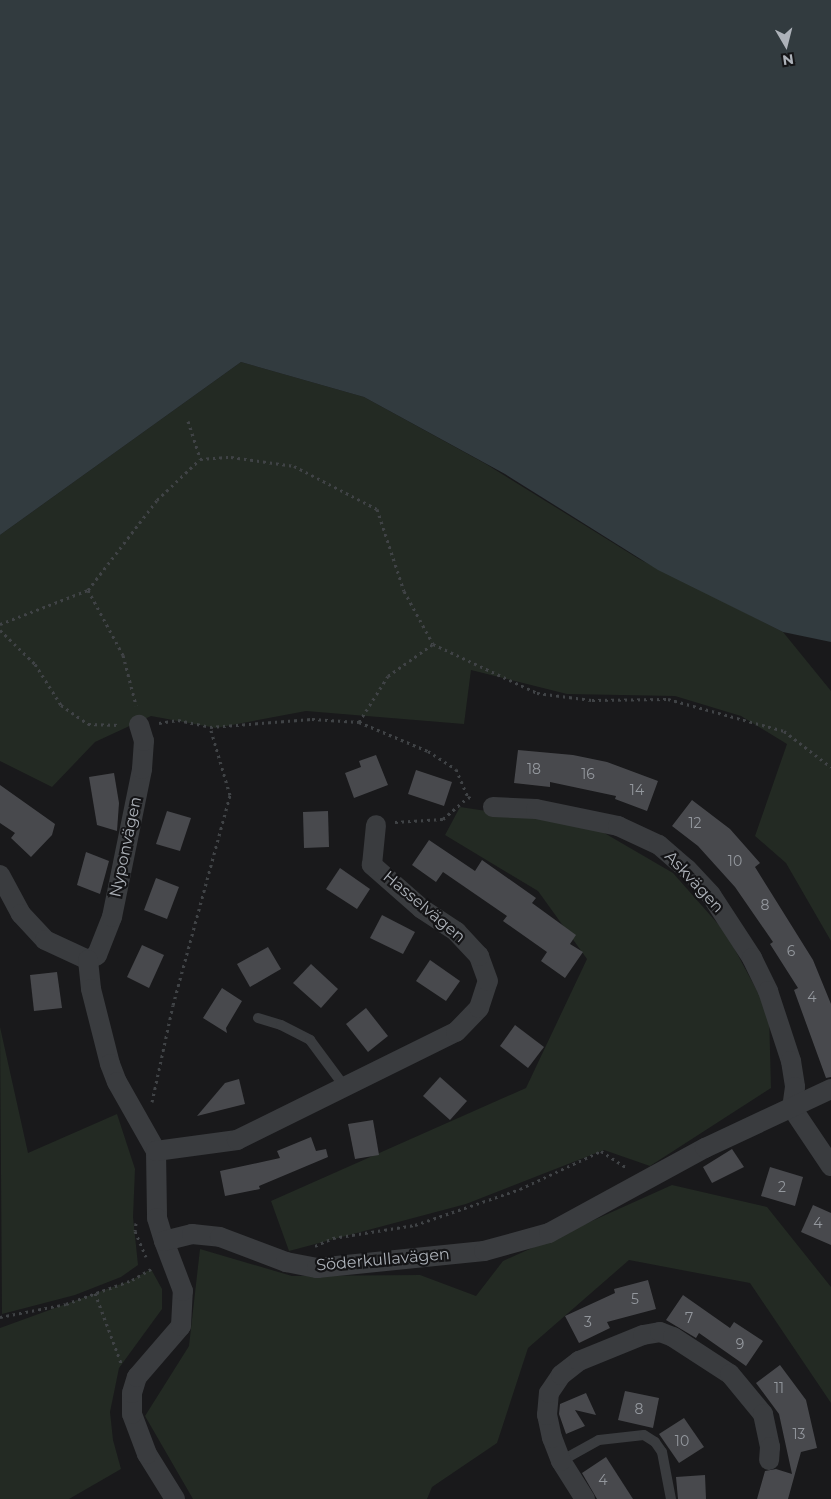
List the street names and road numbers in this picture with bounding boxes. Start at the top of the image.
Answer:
street label: Nyponvägen [106,795,146,899]
street label: Askvägen [661,847,727,917]
street label: Hasselvägen [379,867,469,947]
street label: Söderkullavägen [315,1245,451,1275]

